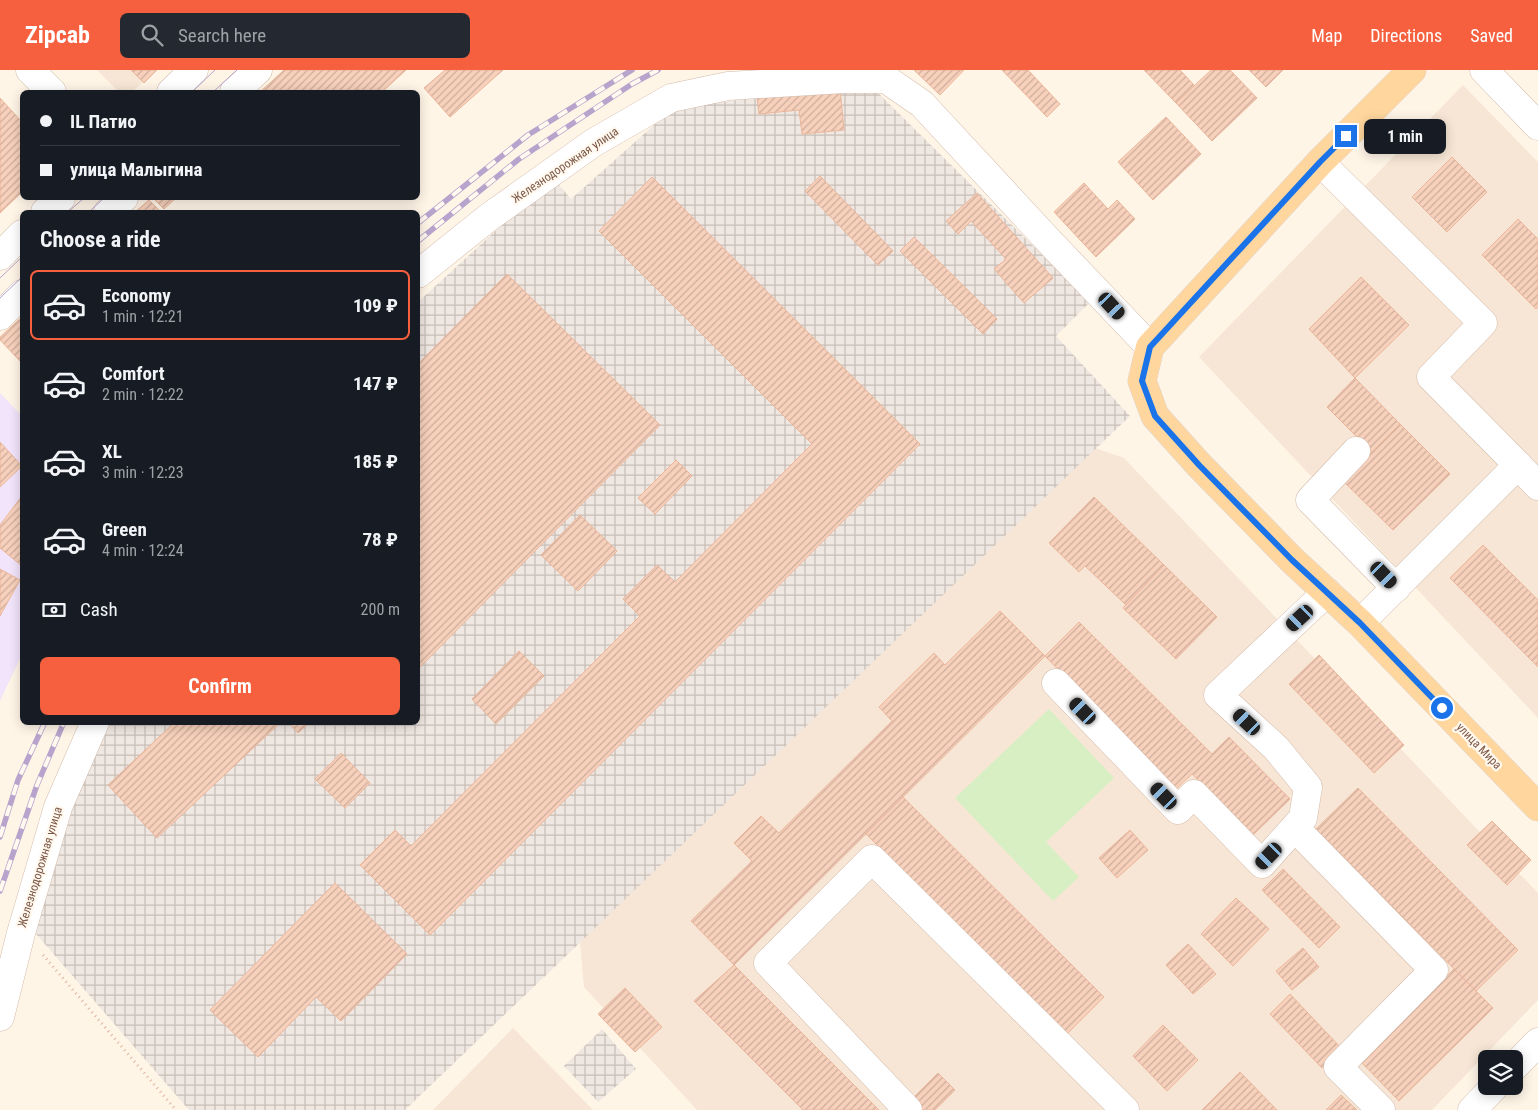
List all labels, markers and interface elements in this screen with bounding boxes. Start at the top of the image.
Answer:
search box [120,13,470,58]
text: Zipcab [25,21,90,49]
icon: search [138,21,166,49]
text: Search here [178,24,266,47]
text: Map [1311,25,1342,46]
text: Directions [1370,25,1442,46]
text: Saved [1470,25,1513,46]
text: IL Патио [70,110,137,133]
callout: 1 min [1364,118,1446,154]
street label: Железнодорожная улица [509,124,621,206]
route end [1335,125,1357,147]
text: 1 min [1387,127,1423,146]
text: улица Малыгина [70,158,202,181]
text: Choose a ride [40,227,161,252]
icon: car [42,283,87,328]
text: Economy [102,284,171,307]
car [1096,290,1127,322]
text: 109 ₽ [353,294,398,317]
text: 1 min · 12:21 [102,307,184,326]
icon: car [42,361,87,406]
text: Comfort [102,362,165,385]
text: 147 ₽ [353,372,398,395]
text: 2 min · 12:22 [102,385,184,404]
icon: car [42,439,87,484]
text: XL [102,440,122,463]
text: 185 ₽ [353,450,398,473]
text: 3 min · 12:23 [102,463,184,482]
icon: car [42,517,87,562]
text: Green [102,518,147,541]
text: 78 ₽ [363,528,398,551]
text: 4 min · 12:24 [102,541,184,560]
car [1368,559,1399,591]
icon: cash [40,596,68,624]
text: Cash [80,598,118,621]
text: 200 m [361,600,400,619]
car [1283,602,1316,634]
button: Confirm [40,657,400,715]
car [1067,695,1098,727]
route start [1431,697,1453,719]
car [1230,706,1263,738]
street label: улица Мира [1454,720,1505,772]
car [1148,780,1179,812]
street label: Железнодорожная улица [15,805,65,929]
car [1253,840,1284,872]
map controls [1478,1050,1523,1095]
button: layers [1478,1050,1523,1095]

